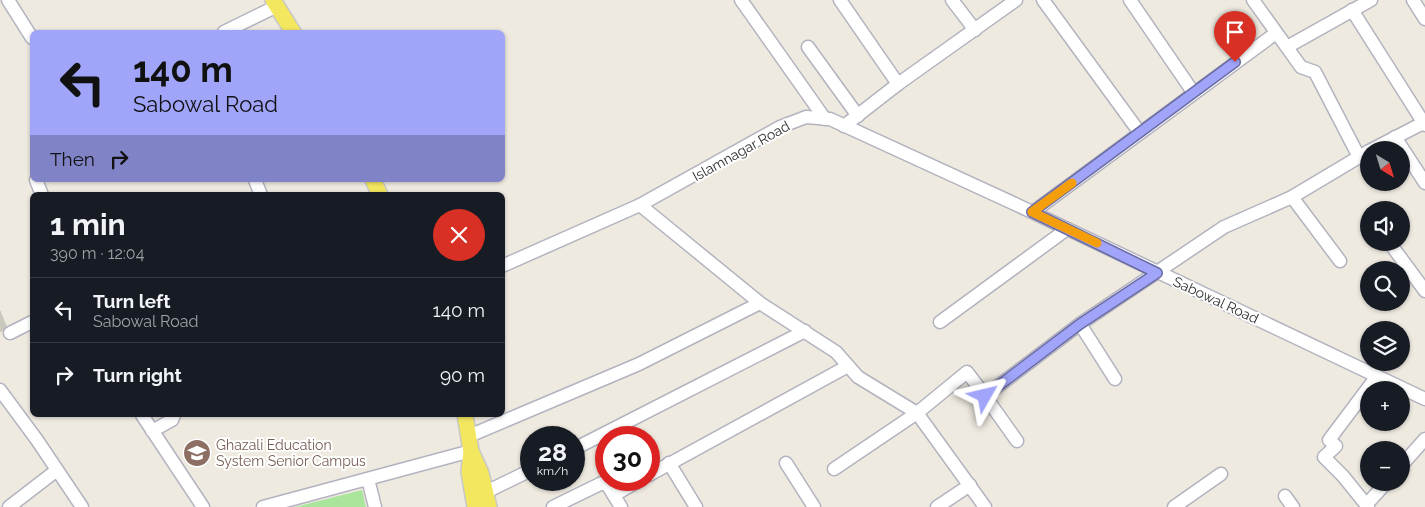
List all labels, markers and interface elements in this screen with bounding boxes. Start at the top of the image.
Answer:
pin [1214,11,1256,62]
icon: arrive [1221,18,1249,46]
text: 140 m [133,49,233,90]
icon: left [50,50,115,115]
text: Sabowal Road [133,91,278,117]
street label: Islamnagar Road [690,118,792,184]
north arrow [1360,141,1410,191]
map controls [1360,141,1410,491]
icon: right [105,145,133,173]
text: Then [50,148,95,170]
button: sound [1360,201,1410,251]
text: 1 min [50,207,126,242]
button: close [433,209,485,261]
text: 390 m · 12:04 [50,244,144,263]
button: search [1360,261,1410,311]
street label: Sabowal Road [1171,273,1261,327]
text: Turn left [93,290,170,312]
icon: left [50,296,78,324]
text: 140 m [433,299,485,321]
text: Sabowal Road [93,312,198,331]
button: layers [1360,321,1410,371]
icon: right [50,361,78,389]
text: Turn right [93,364,182,386]
text: 90 m [440,364,485,386]
position arrow [958,369,1010,421]
button: + [1360,381,1410,431]
speed limit sign: 30 [595,426,660,491]
place label: Ghazali Education System Senior Campus [216,437,366,469]
text: 28 [538,437,567,467]
school or university icon: Ghazali Education System Senior Campus [182,438,212,468]
button: − [1360,441,1410,491]
text: km/h [537,464,568,478]

